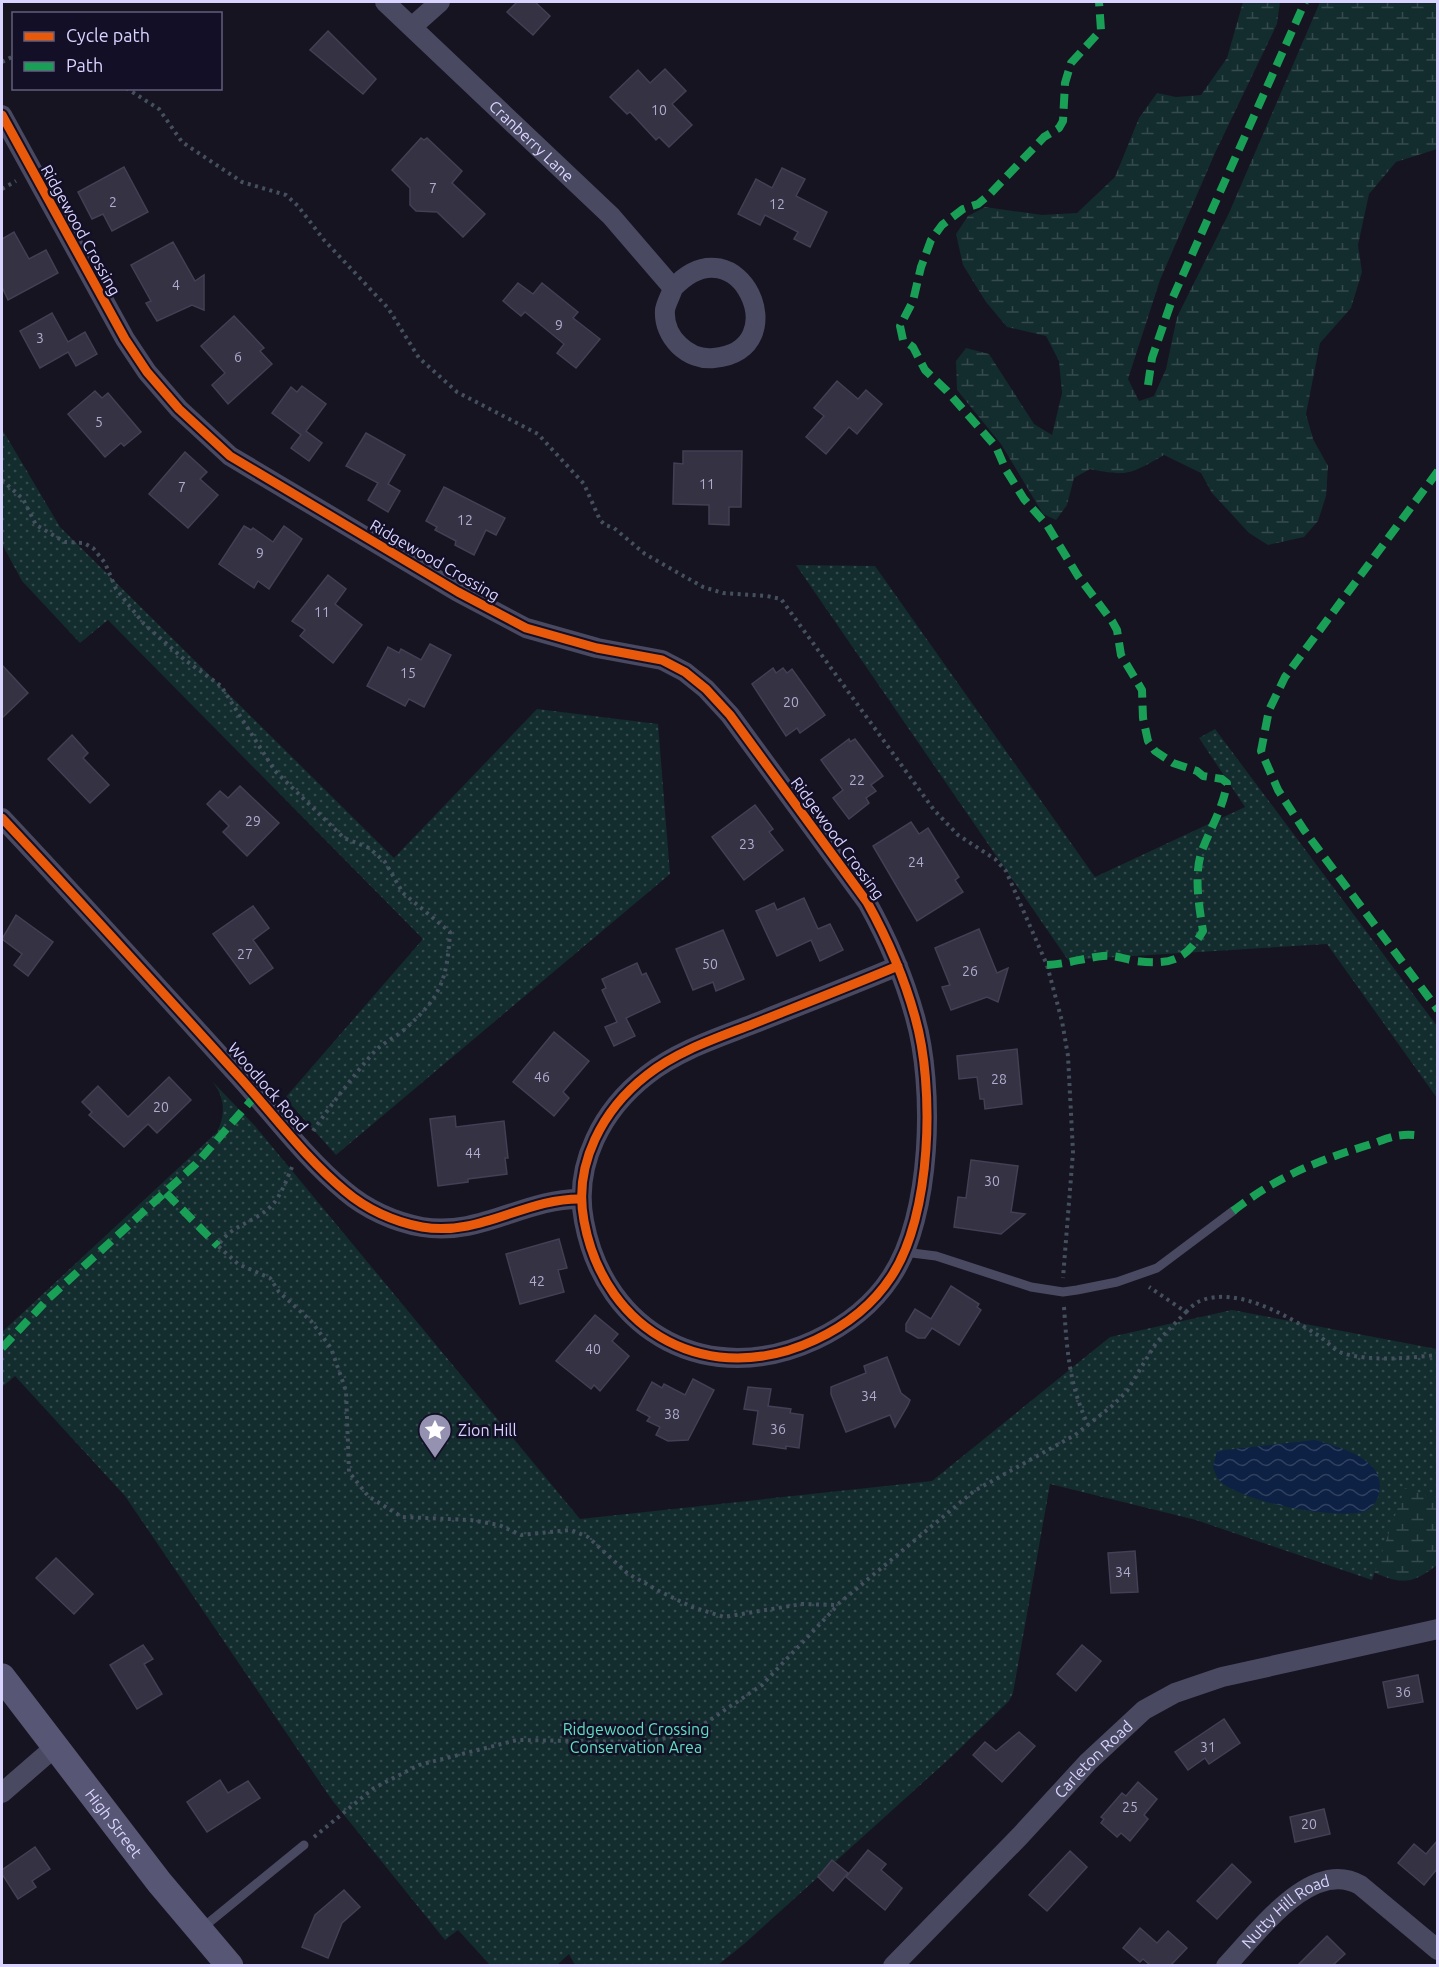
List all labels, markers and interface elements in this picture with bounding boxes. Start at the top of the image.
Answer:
legend [12,12,222,90]
text: Cycle path [66,25,150,45]
text: Path [66,55,103,75]
street label: Cranberry Lane [486,97,578,185]
house number: 10 [651,102,667,118]
street label: Ridgewood Crossing [38,161,124,299]
house number: 7 [429,180,437,196]
house number: 2 [109,194,117,210]
house number: 12 [769,196,785,212]
house number: 4 [172,277,180,293]
house number: 9 [555,317,563,333]
house number: 3 [36,330,44,346]
house number: 6 [234,349,242,365]
house number: 5 [95,414,103,430]
house number: 11 [699,476,715,492]
house number: 7 [178,479,186,495]
house number: 12 [457,512,473,528]
street label: Ridgewood Crossing [367,516,503,604]
house number: 9 [256,545,264,561]
house number: 11 [314,604,330,620]
house number: 15 [400,665,416,681]
house number: 20 [783,694,799,710]
house number: 22 [849,772,865,788]
street label: Ridgewood Crossing [788,773,888,903]
house number: 29 [245,813,261,829]
house number: 23 [739,836,755,852]
house number: 24 [908,854,924,870]
house number: 27 [237,946,253,962]
house number: 50 [702,956,718,972]
house number: 26 [962,963,978,979]
street label: Woodlock Road [224,1039,312,1135]
house number: 46 [534,1069,550,1085]
house number: 28 [991,1071,1007,1087]
house number: 20 [153,1099,169,1115]
house number: 44 [465,1145,481,1161]
house number: 30 [984,1173,1000,1189]
house number: 42 [529,1273,545,1289]
house number: 40 [585,1341,601,1357]
house number: 34 [861,1388,877,1404]
house number: 38 [664,1406,680,1422]
place icon: Zion Hill [417,1412,453,1459]
place label: Zion Hill [458,1421,517,1439]
house number: 36 [770,1421,786,1437]
house number: 34 [1115,1564,1131,1580]
house number: 36 [1395,1684,1411,1700]
street label: Carleton Road [1051,1717,1136,1802]
park label: Ridgewood Crossing Conservation Area [563,1720,709,1756]
house number: 31 [1200,1739,1216,1755]
street label: High Street [82,1785,146,1862]
house number: 25 [1122,1799,1138,1815]
house number: 20 [1301,1816,1317,1832]
street label: Nutty Hill Road [1238,1871,1331,1952]

